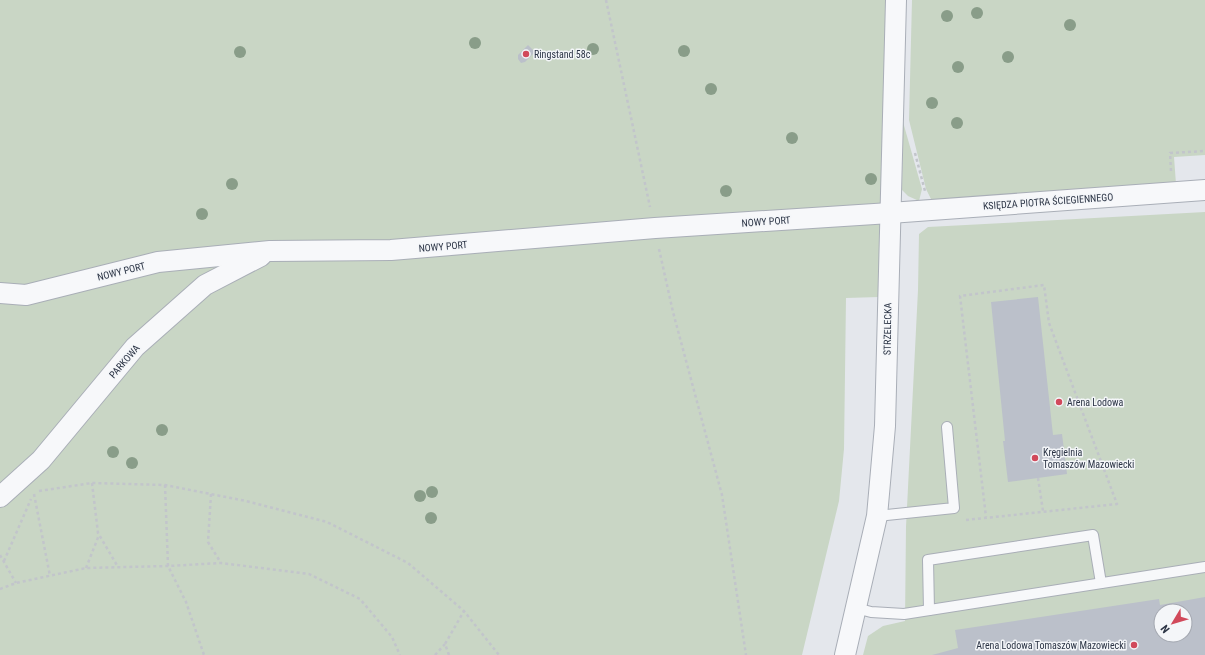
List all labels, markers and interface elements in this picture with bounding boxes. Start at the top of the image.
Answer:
marker: Ringstand 58c [521,49,531,59]
place label: Ringstand 58c [534,49,591,60]
street label: KSIĘDZA PIOTRA ŚCIEGIENNEGO [982,190,1114,212]
street label: NOWY PORT [741,214,791,229]
street label: NOWY PORT [418,239,468,254]
street label: NOWY PORT [96,260,146,283]
street label: STRZELECKA [882,302,893,355]
street label: PARKOWA [107,342,142,380]
marker: Arena Lodowa [1054,397,1064,407]
place label: Arena Lodowa [1067,397,1124,408]
place label: Kręgielnia Tomaszów Mazowiecki [1043,447,1134,470]
marker: Kręgielnia Tomaszów Mazowiecki [1030,453,1040,463]
north arrow [1153,603,1193,643]
text: N [1158,622,1173,636]
place label: Arena Lodowa Tomaszów Mazowiecki [976,640,1126,651]
marker: Arena Lodowa Tomaszów Mazowiecki [1129,640,1139,650]

